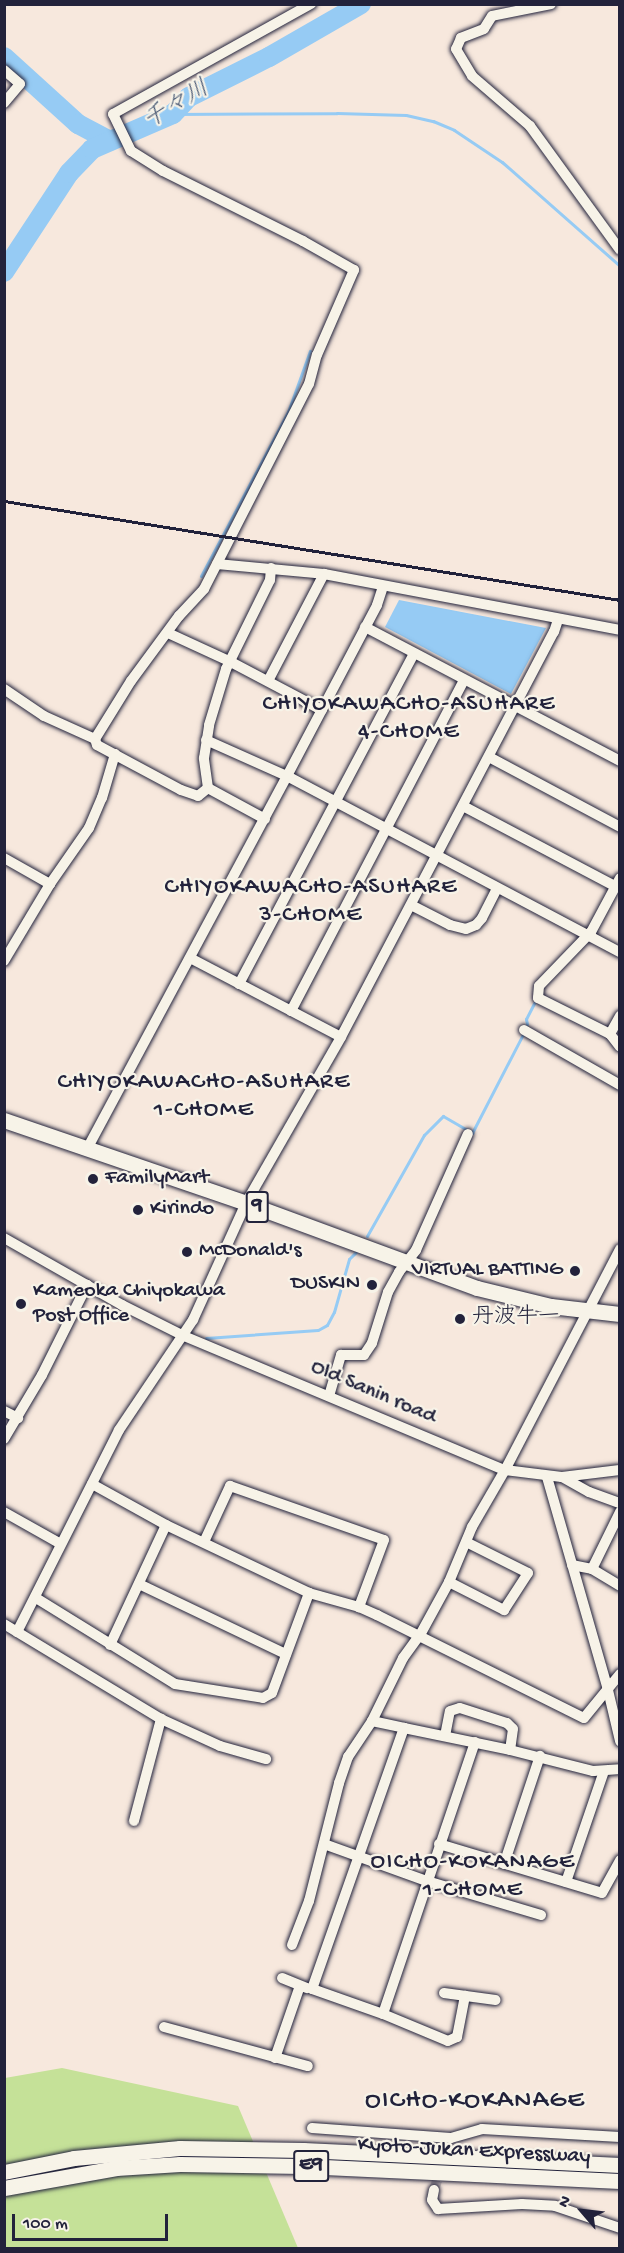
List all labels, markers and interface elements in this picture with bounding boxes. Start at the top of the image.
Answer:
water label: 千々川 [139,75,215,137]
district label: CHIYOKAWACHO-ASUHARE 4-CHOME [262,691,556,747]
district label: CHIYOKAWACHO-ASUHARE 3-CHOME [164,874,458,930]
district label: CHIYOKAWACHO-ASUHARE 1-CHOME [57,1069,351,1125]
place label: FamilyMart [105,1166,209,1192]
marker: FamilyMart [86,1172,100,1186]
road number: 9 [245,1189,269,1225]
place label: Kirindo [150,1197,214,1223]
marker: Kirindo [131,1203,145,1217]
place label: McDonald's [199,1239,302,1265]
marker: McDonald's [180,1245,194,1259]
place label: VIRTUAL BATTING [412,1258,563,1284]
marker: VIRTUAL BATTING [568,1264,582,1278]
place label: DUSKIN [291,1272,360,1298]
place label: Kameoka Chiyokawa Post Office [33,1278,225,1330]
marker: DUSKIN [365,1278,379,1292]
marker: Kameoka Chiyokawa Post Office [14,1297,28,1311]
place label: 丹波牛一 [472,1306,560,1332]
marker: 丹波牛一 [453,1312,467,1326]
street label: Old Sanin road [306,1355,440,1431]
district label: OICHO-KOKANAGE 1-CHOME [371,1849,575,1905]
district label: OICHO-KOKANAGE [365,2086,585,2118]
street label: Kyoto-Jukan Expressway [357,2133,591,2171]
road number: E9 [293,2148,329,2184]
north arrow [552,2181,612,2241]
text: N [555,2193,577,2211]
scale bar [15,2202,171,2240]
text: 100 m [23,2214,68,2235]

